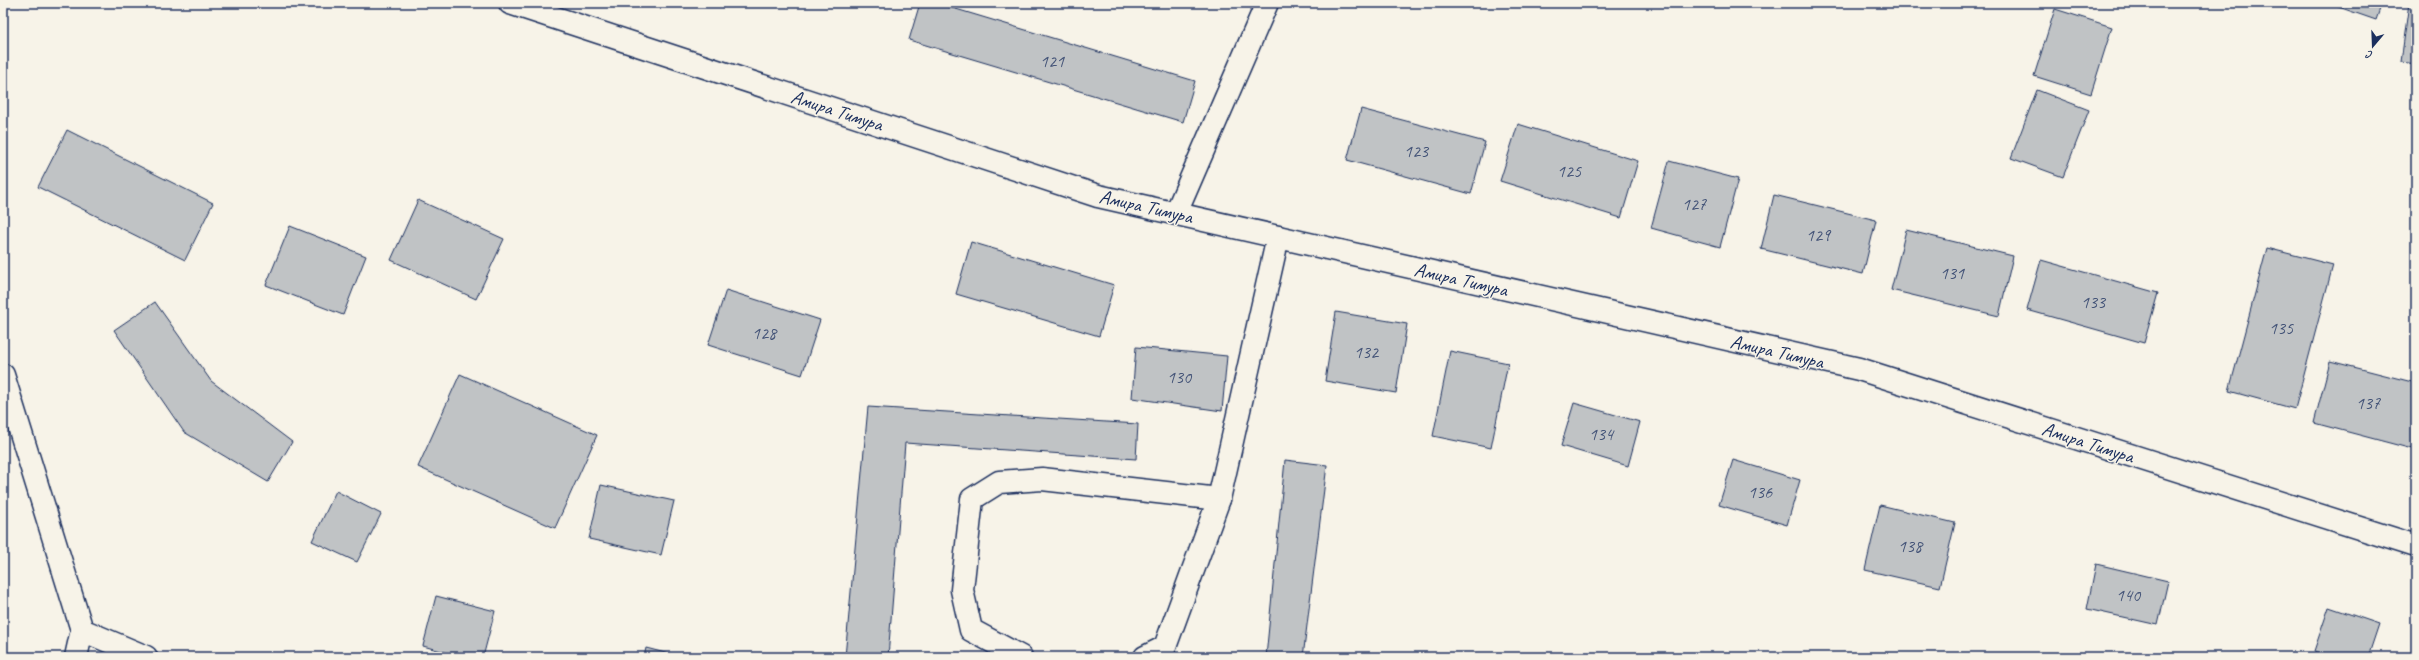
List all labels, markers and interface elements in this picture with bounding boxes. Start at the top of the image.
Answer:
north arrow [2353,26,2393,66]
text: С [2363,47,2375,63]
house number: 121 [1040,50,1065,72]
street label: Амира Тимура [788,84,888,138]
house number: 123 [1404,140,1430,162]
house number: 125 [1557,160,1582,182]
street label: Амира Тимура [1097,184,1197,230]
house number: 127 [1682,193,1707,215]
house number: 129 [1806,224,1832,246]
street label: Амира Тимура [1412,257,1512,303]
house number: 131 [1940,262,1965,284]
house number: 133 [2081,291,2107,313]
house number: 135 [2269,317,2294,339]
house number: 128 [752,322,778,344]
street label: Амира Тимура [1728,329,1828,375]
house number: 132 [1354,341,1380,363]
house number: 130 [1167,366,1193,388]
house number: 137 [2356,392,2381,414]
street label: Амира Тимура [2039,416,2139,470]
house number: 134 [1589,423,1615,445]
house number: 136 [1748,481,1773,503]
house number: 138 [1898,535,1924,557]
house number: 140 [2116,584,2142,606]

